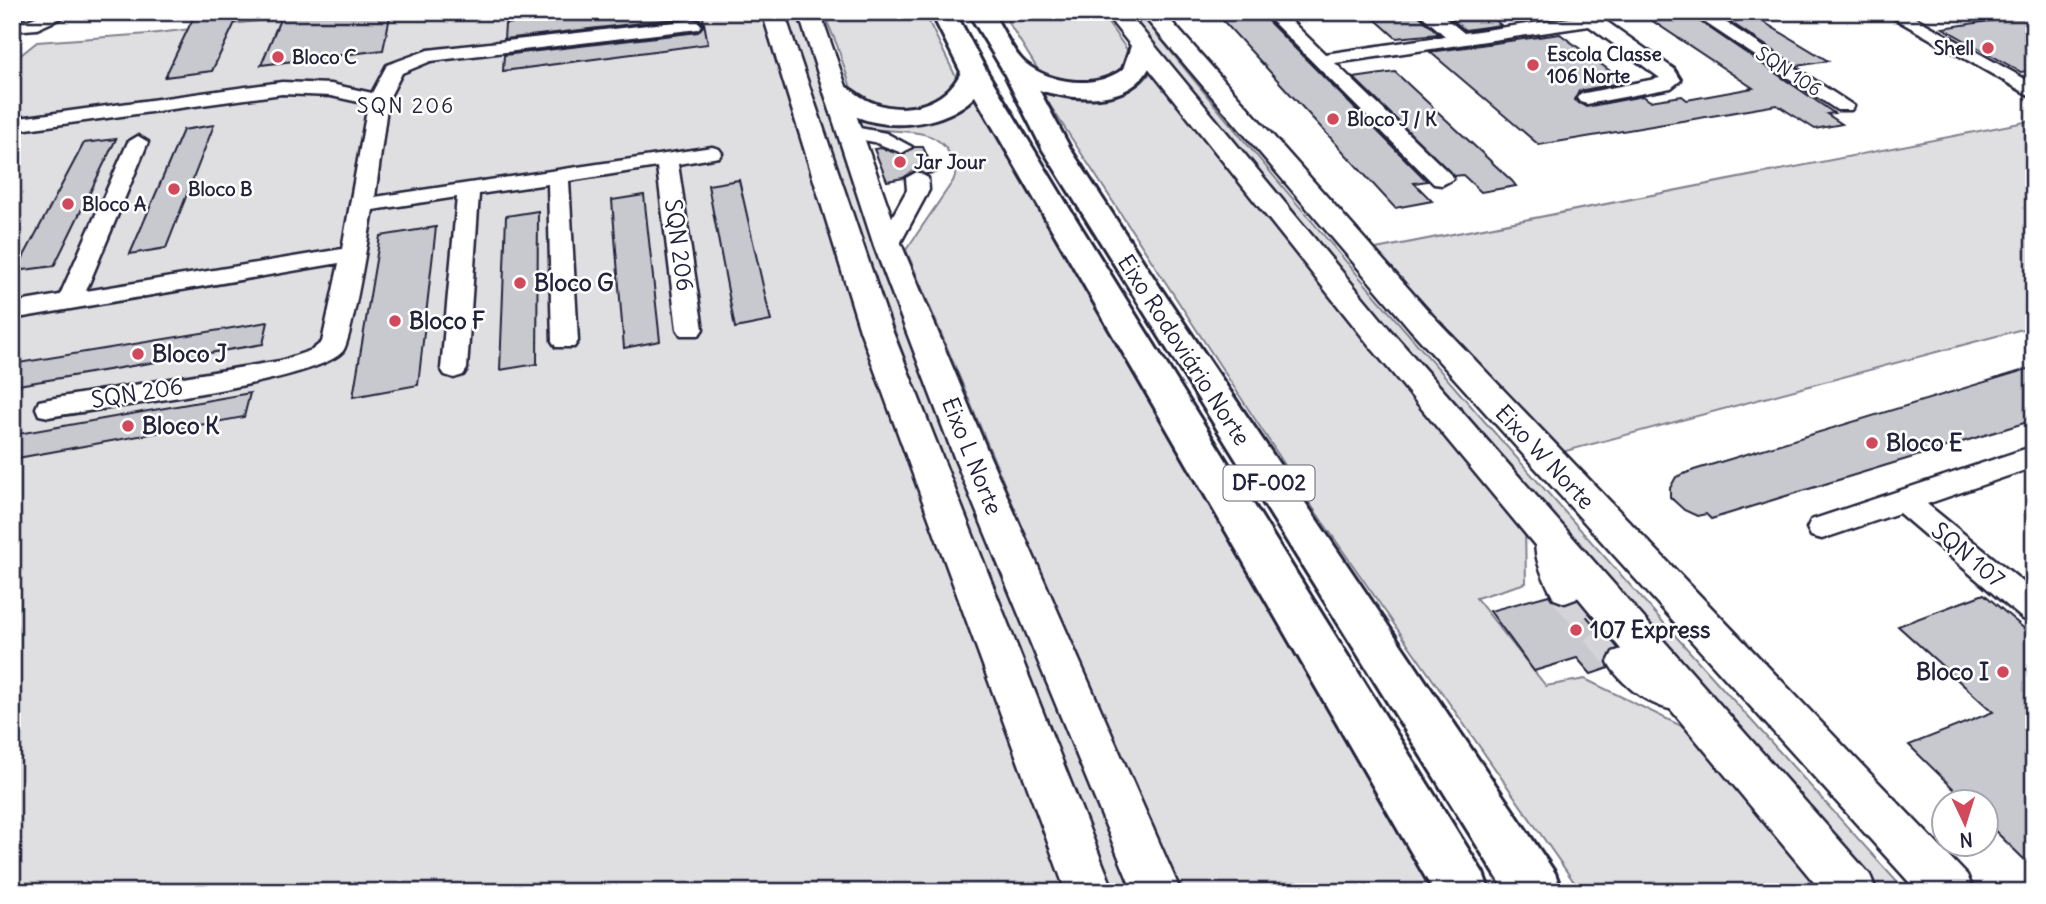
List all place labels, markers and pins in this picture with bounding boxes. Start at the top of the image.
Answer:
place label: Shell [1934,36,1974,60]
marker: Shell [1980,40,1996,56]
place label: Escola Classe 106 Norte [1547,42,1662,88]
place label: Bloco C [292,45,357,69]
marker: Bloco C [270,49,286,65]
marker: Escola Classe 106 Norte [1525,57,1541,73]
place label: Bloco J / K [1347,107,1437,131]
marker: Bloco J / K [1325,111,1341,127]
place label: Jar Jour [914,150,986,174]
marker: Jar Jour [892,154,908,170]
place label: Bloco B [188,177,253,201]
marker: Bloco B [166,181,182,197]
place label: Bloco A [82,192,146,216]
marker: Bloco A [60,196,76,212]
place label: Bloco G [534,268,614,297]
marker: Bloco G [512,275,528,291]
place label: Bloco F [409,306,485,335]
marker: Bloco F [387,313,403,329]
place label: Bloco J [152,339,227,368]
marker: Bloco J [130,346,146,362]
place label: Bloco K [142,411,220,440]
marker: Bloco K [120,418,136,434]
place label: Bloco E [1886,428,1963,457]
marker: Bloco E [1864,435,1880,451]
place label: 107 Express [1590,615,1711,644]
marker: 107 Express [1568,622,1584,638]
place label: Bloco I [1916,657,1989,686]
marker: Bloco I [1995,664,2011,680]

